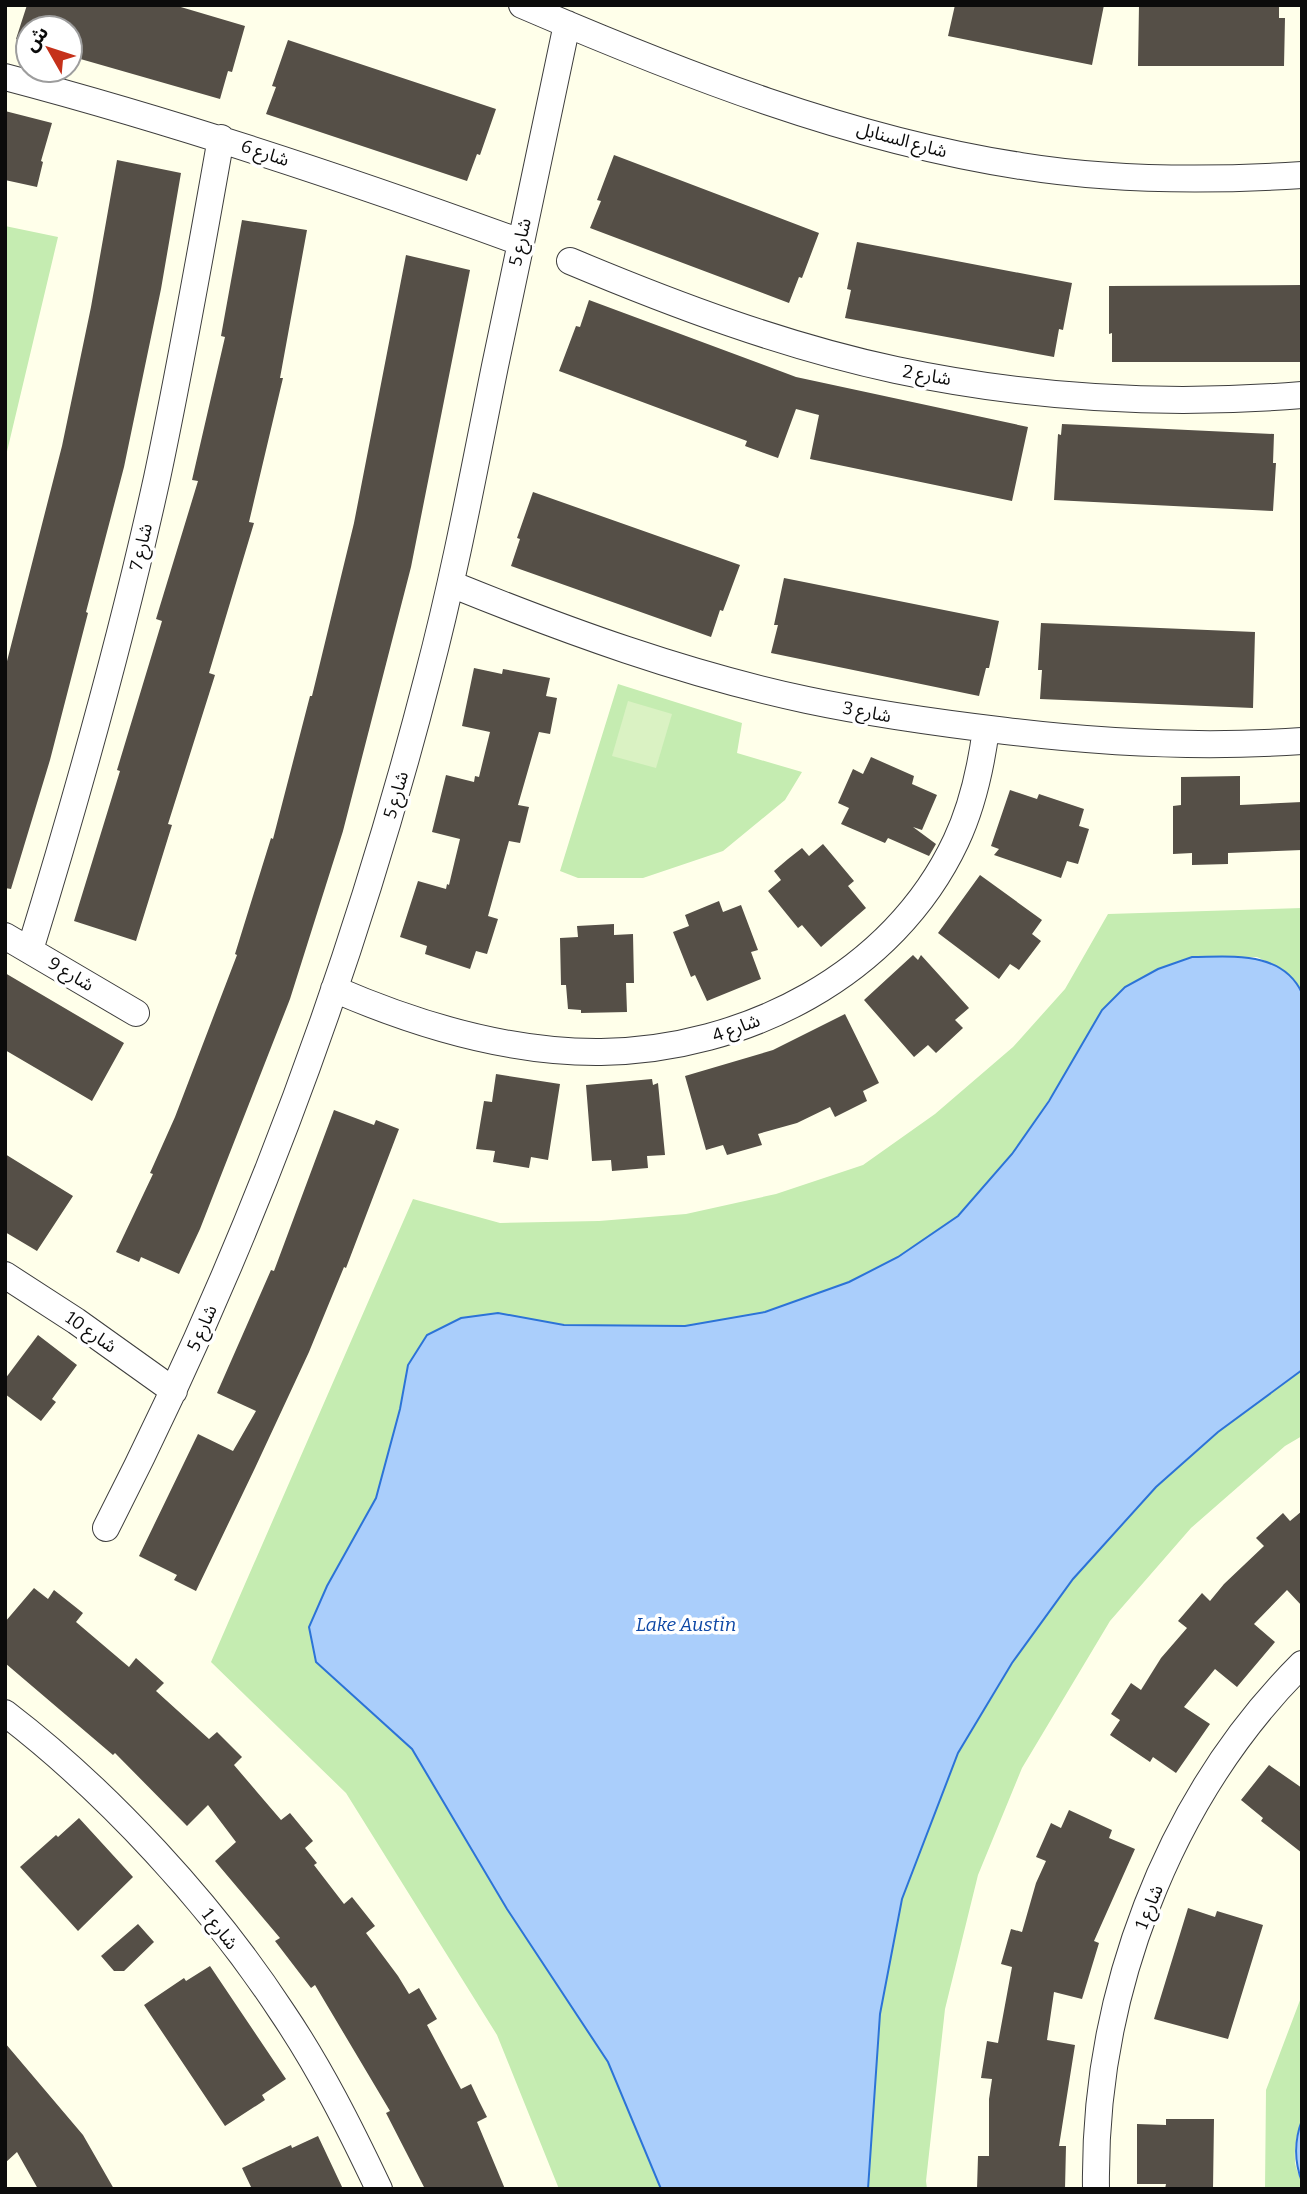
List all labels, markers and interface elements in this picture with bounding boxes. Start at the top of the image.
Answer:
north arrow [14,14,84,84]
text: ش [19,21,53,56]
street label: شارع السنابل [854,117,949,165]
street label: شارع 6 [237,135,292,174]
street label: شارع 5 [504,216,539,269]
street label: شارع 2 [901,360,953,393]
street label: شارع 7 [125,521,160,573]
street label: شارع 3 [840,697,893,730]
street label: شارع 5 [379,769,416,822]
street label: شارع 9 [43,952,98,999]
street label: شارع 4 [709,1009,764,1050]
street label: شارع 5 [182,1301,225,1356]
street label: شارع 10 [59,1306,121,1360]
water label: Lake Austin [636,1613,736,1636]
street label: شارع 1 [1130,1882,1171,1934]
street label: شارع 1 [195,1904,243,1956]

